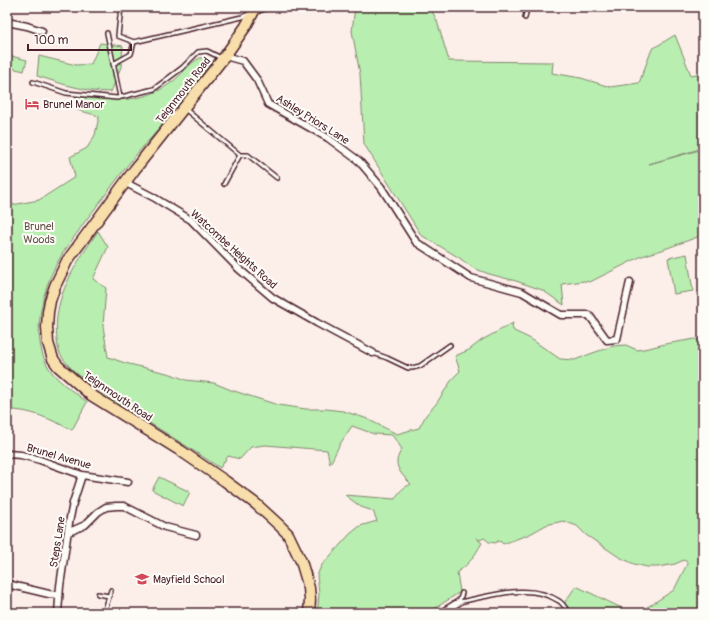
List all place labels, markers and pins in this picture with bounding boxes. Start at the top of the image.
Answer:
hotel icon: Brunel Manor [24,96,40,112]
place label: Brunel Manor [43,98,104,111]
school or university icon: Mayfield School [134,571,150,587]
place label: Mayfield School [153,573,225,586]

